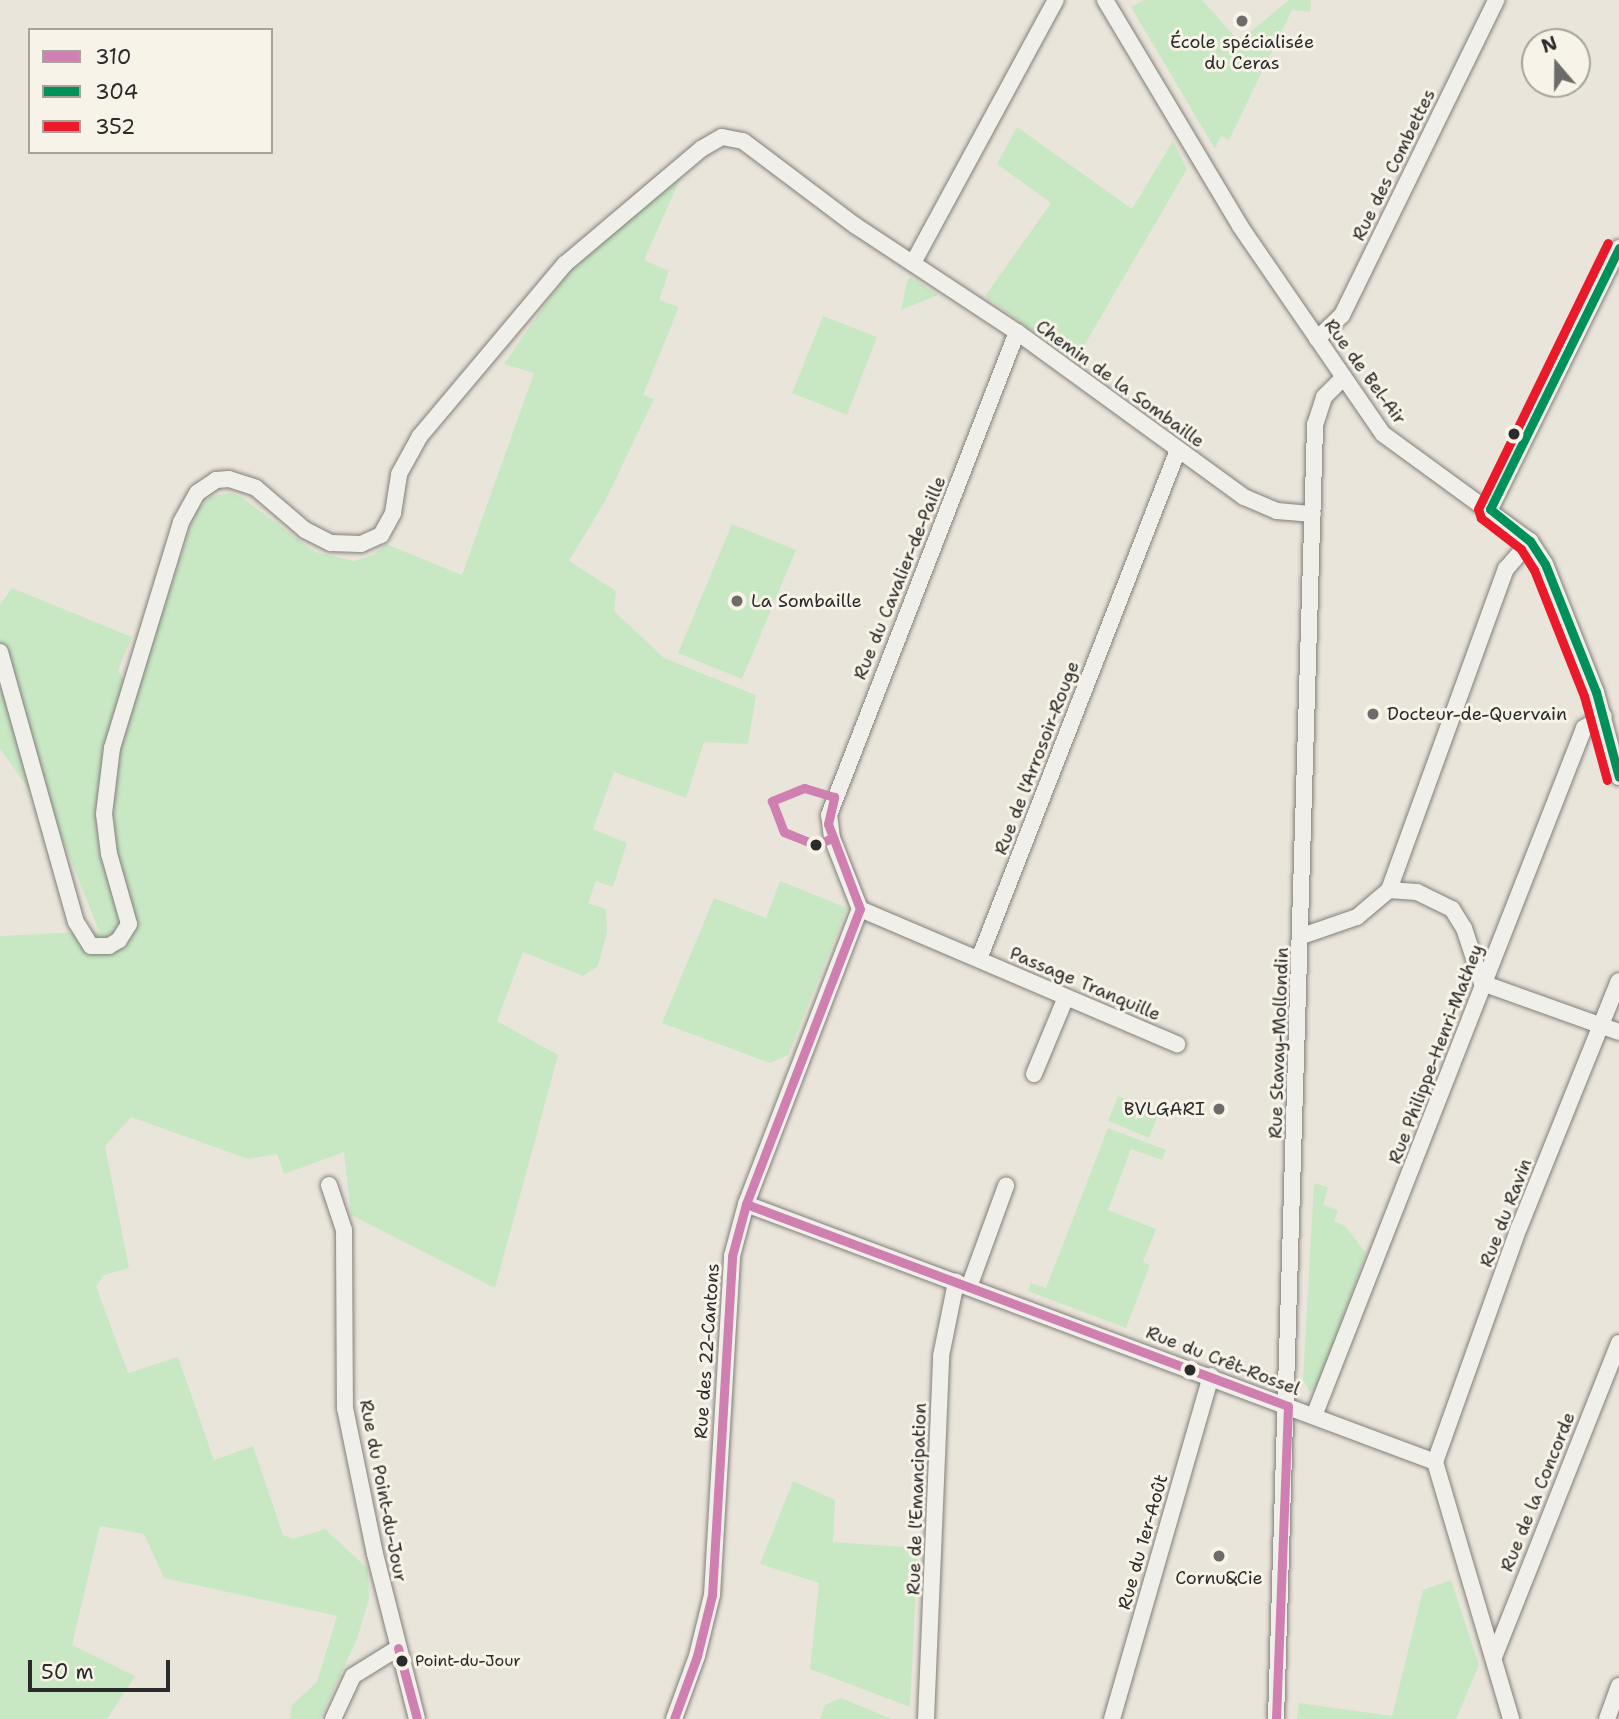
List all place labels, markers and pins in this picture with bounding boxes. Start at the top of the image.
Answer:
marker: École spécialisée du Ceras [1234,13,1250,29]
place label: École spécialisée du Ceras [1170,32,1314,74]
unlabelled marker [1507,427,1521,441]
place label: La Sombaille [751,590,862,612]
marker: La Sombaille [729,593,745,609]
place label: Docteur-de-Quervain [1387,703,1567,725]
marker: Docteur-de-Quervain [1365,706,1381,722]
unlabelled marker [809,838,823,852]
place label: BVLGARI [1124,1098,1205,1120]
marker: BVLGARI [1211,1101,1227,1117]
unlabelled marker [1183,1363,1197,1377]
marker: Cornu&Cie [1211,1548,1227,1564]
place label: Cornu&Cie [1175,1567,1263,1589]
place label: Point-du-Jour [415,1651,521,1671]
marker: Point-du-Jour [395,1654,409,1668]

